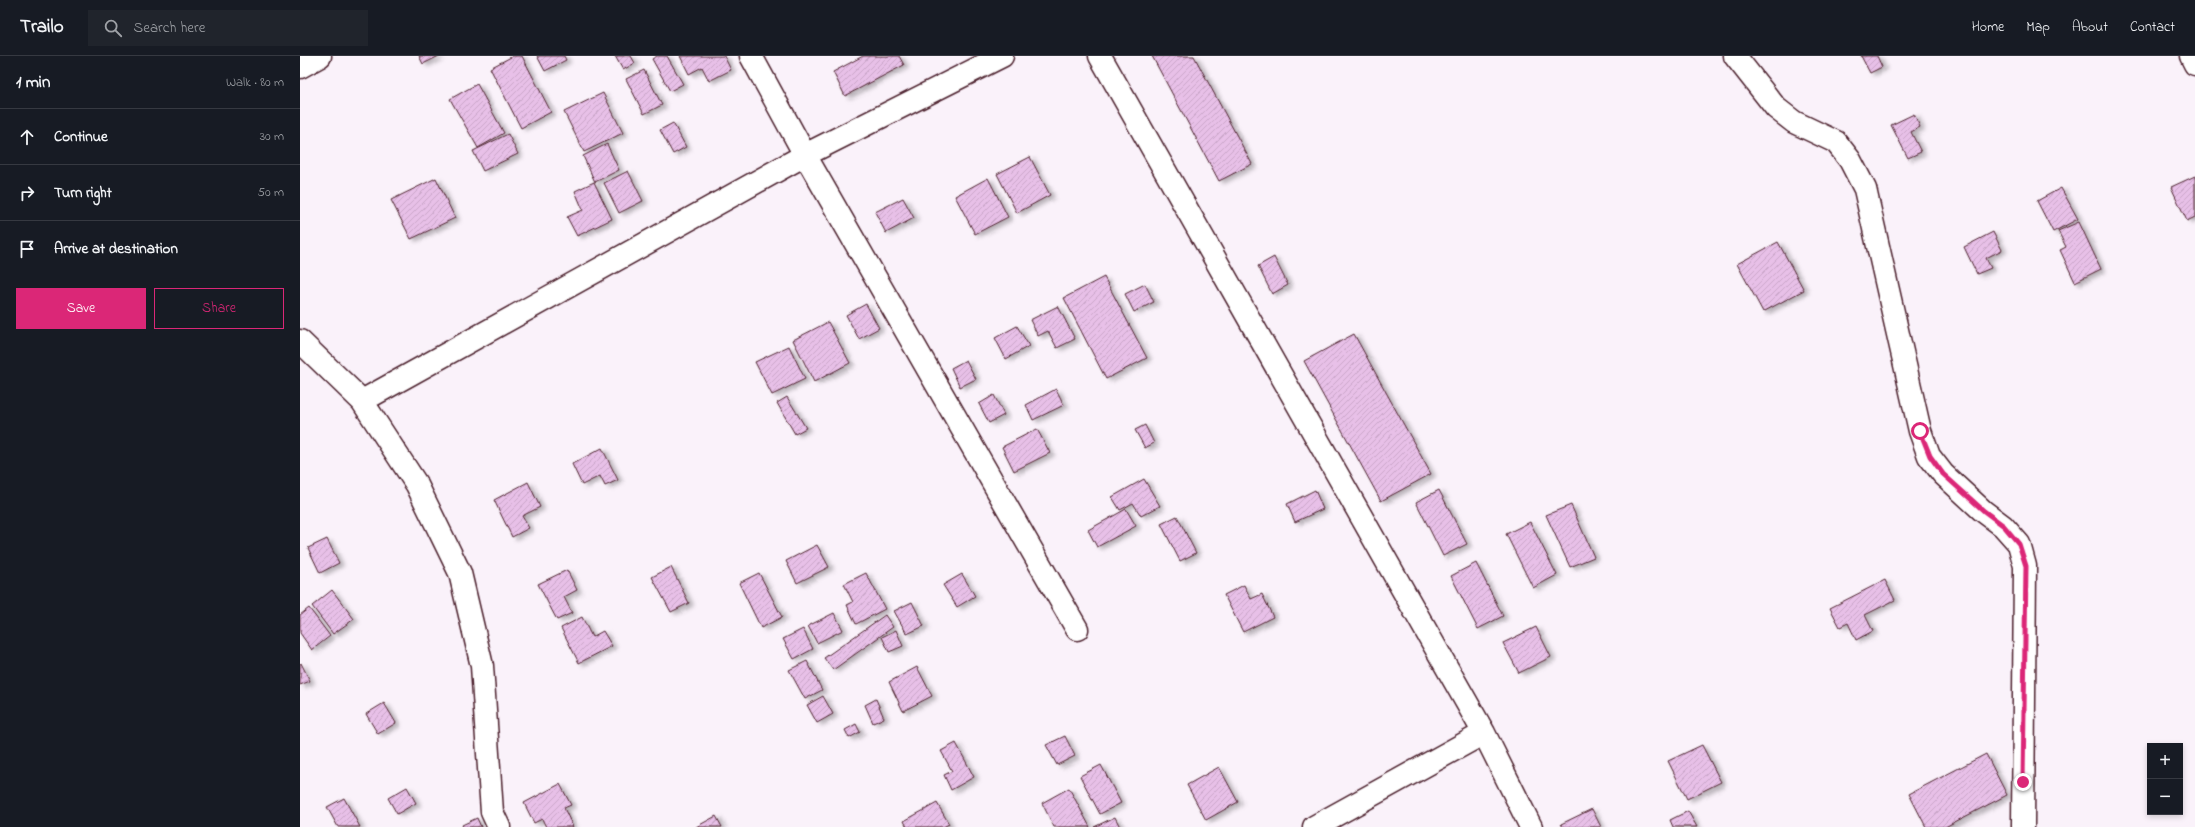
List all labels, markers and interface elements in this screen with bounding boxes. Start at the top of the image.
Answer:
search box [88,10,368,46]
text: Trailo [20,14,64,41]
icon: search [102,17,124,39]
text: Search here [134,17,205,39]
text: Home [1972,17,2004,38]
text: Map [2026,17,2050,38]
text: About [2072,17,2108,38]
text: Contact [2130,17,2175,38]
text: 1 min [16,70,50,95]
text: Walk · 80 m [226,73,284,92]
icon: ahead [16,126,38,148]
text: Continue [54,126,108,148]
text: 30 m [260,127,284,146]
icon: right [16,182,38,204]
text: Turn right [54,182,112,204]
text: 50 m [258,183,284,202]
icon: arrive [16,238,38,260]
text: Arrive at destination [54,238,178,260]
button: Save [16,288,146,329]
button: Share [154,288,284,329]
route start [1911,422,1929,440]
map controls [2147,743,2183,815]
button: + [2147,743,2183,779]
route end [2014,773,2032,791]
button: − [2147,779,2183,815]

